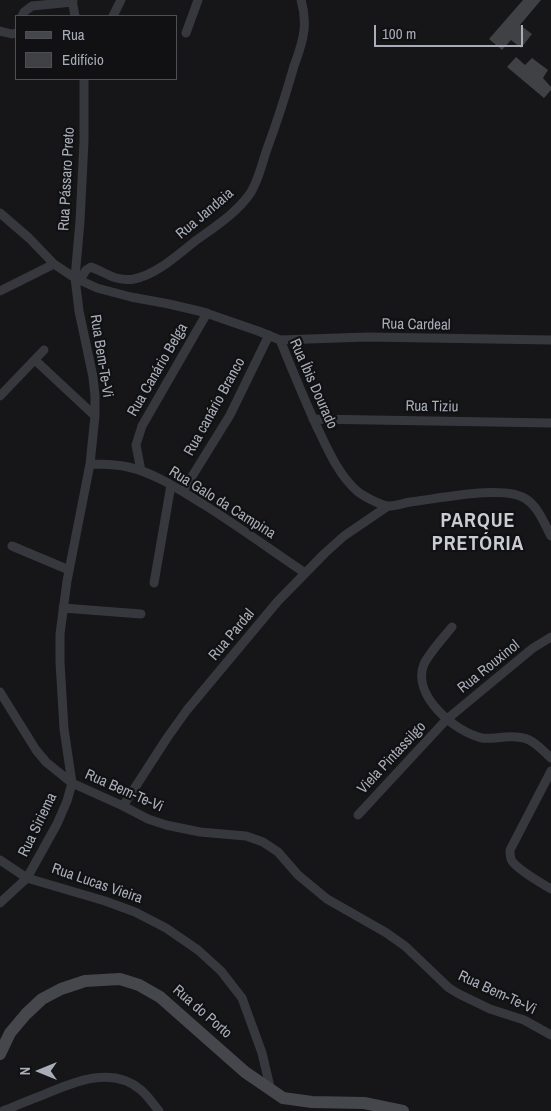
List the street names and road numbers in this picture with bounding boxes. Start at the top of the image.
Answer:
street label: Rua Pássaro Preto [55,127,79,231]
street label: Rua Jandaia [172,185,238,243]
street label: Rua Bem-Te-Vi [86,313,116,399]
street label: Rua Cardeal [381,315,451,335]
street label: Rua Canário Belga [124,320,192,420]
street label: Rua Íbis Dourado [285,336,341,432]
street label: Rua canário Branco [181,355,249,459]
street label: Rua Tiziu [405,398,459,416]
street label: Rua Galo da Campina [165,463,279,543]
street label: Rua Pardal [205,606,259,664]
street label: Rua Rouxinol [454,637,524,697]
street label: Viela Pintassilgo [354,718,430,798]
street label: Rua Bem-Te-Vi [82,766,166,816]
street label: Rua Siriema [15,790,61,860]
street label: Rua Lucas Vieira [49,860,145,908]
street label: Rua Bem-Te-Vi [455,967,539,1019]
street label: Rua do Porto [169,981,235,1043]

